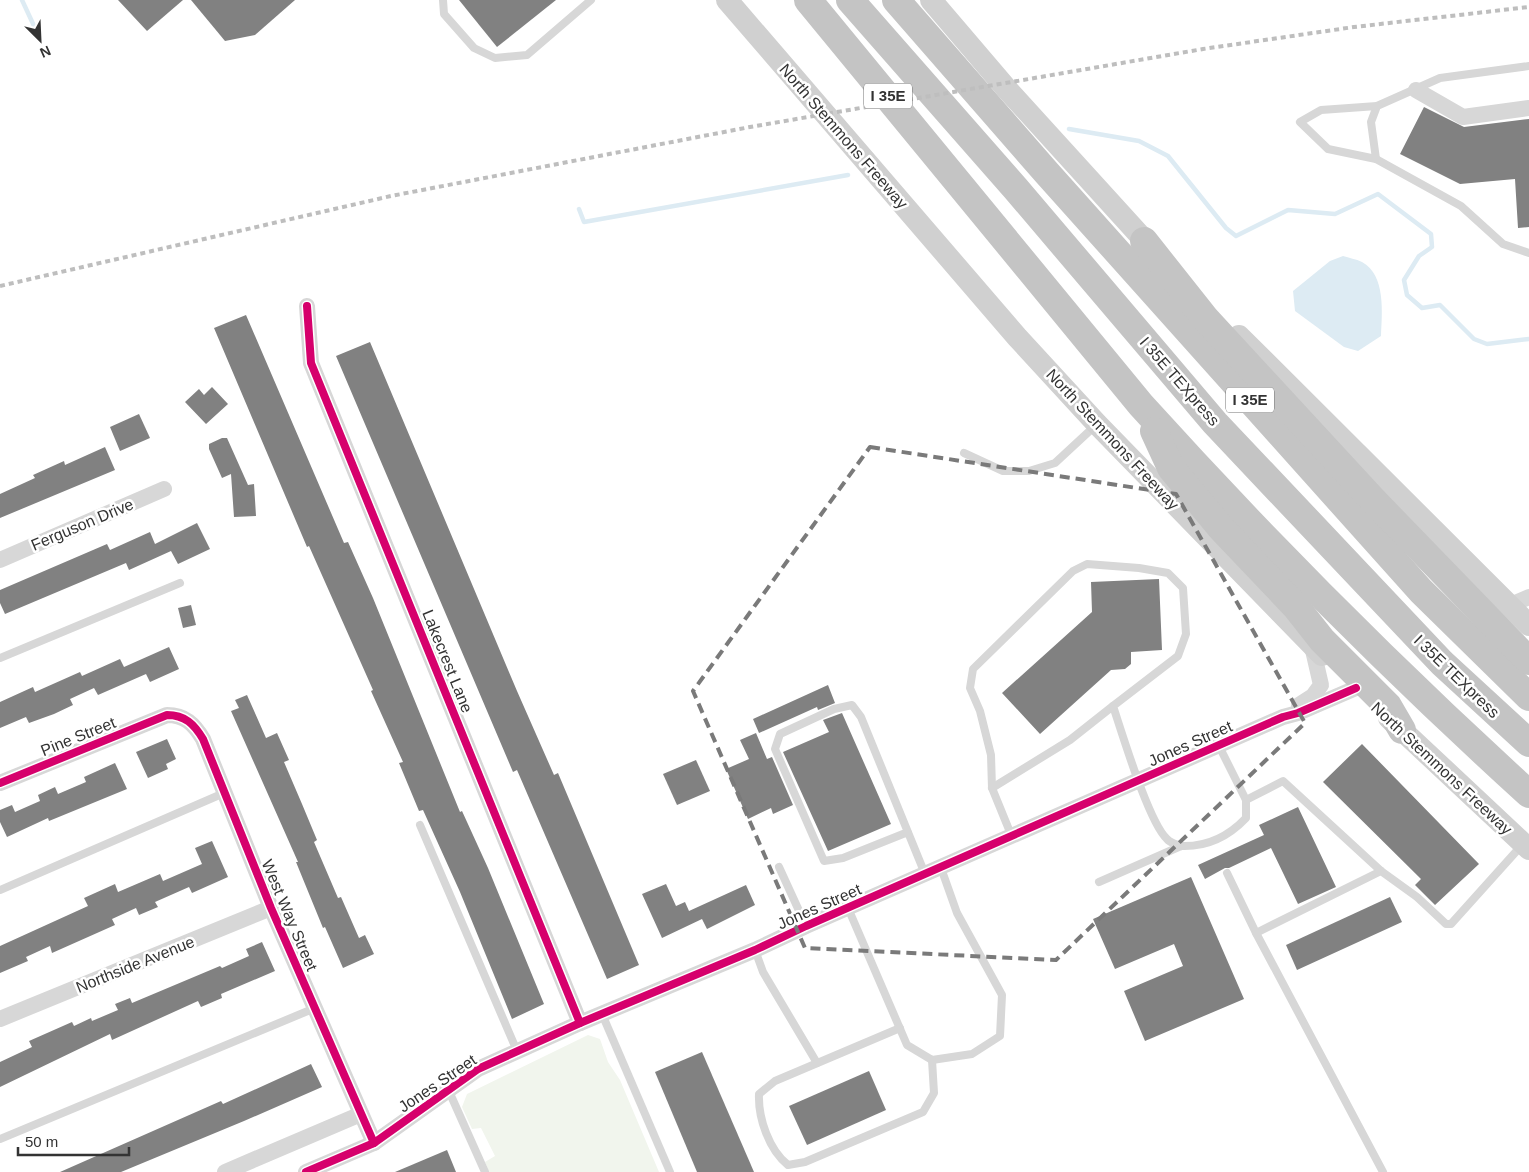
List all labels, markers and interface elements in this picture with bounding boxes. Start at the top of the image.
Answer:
north arrow [15,15,65,65]
text: N [37,43,53,61]
street label: North Stemmons Freeway [776,61,911,212]
road number: I 35E [864,84,912,108]
street label: I 35E TEXpress [1137,334,1223,429]
street label: North Stemmons Freeway [1043,366,1182,513]
road number: I 35E [1226,388,1274,412]
street label: Ferguson Drive [29,495,136,554]
street label: Lakecrest Lane [419,607,476,715]
street label: I 35E TEXpress [1411,631,1503,721]
street label: North Stemmons Freeway [1368,699,1515,838]
street label: Pine Street [38,714,119,759]
street label: Jones Street [1146,717,1235,769]
street label: West Way Street [258,857,321,974]
street label: Jones Street [775,880,864,932]
street label: Northside Avenue [74,933,197,996]
street label: Jones Street [395,1051,480,1116]
scale bar [18,1124,129,1156]
text: 50 m [25,1133,58,1150]

